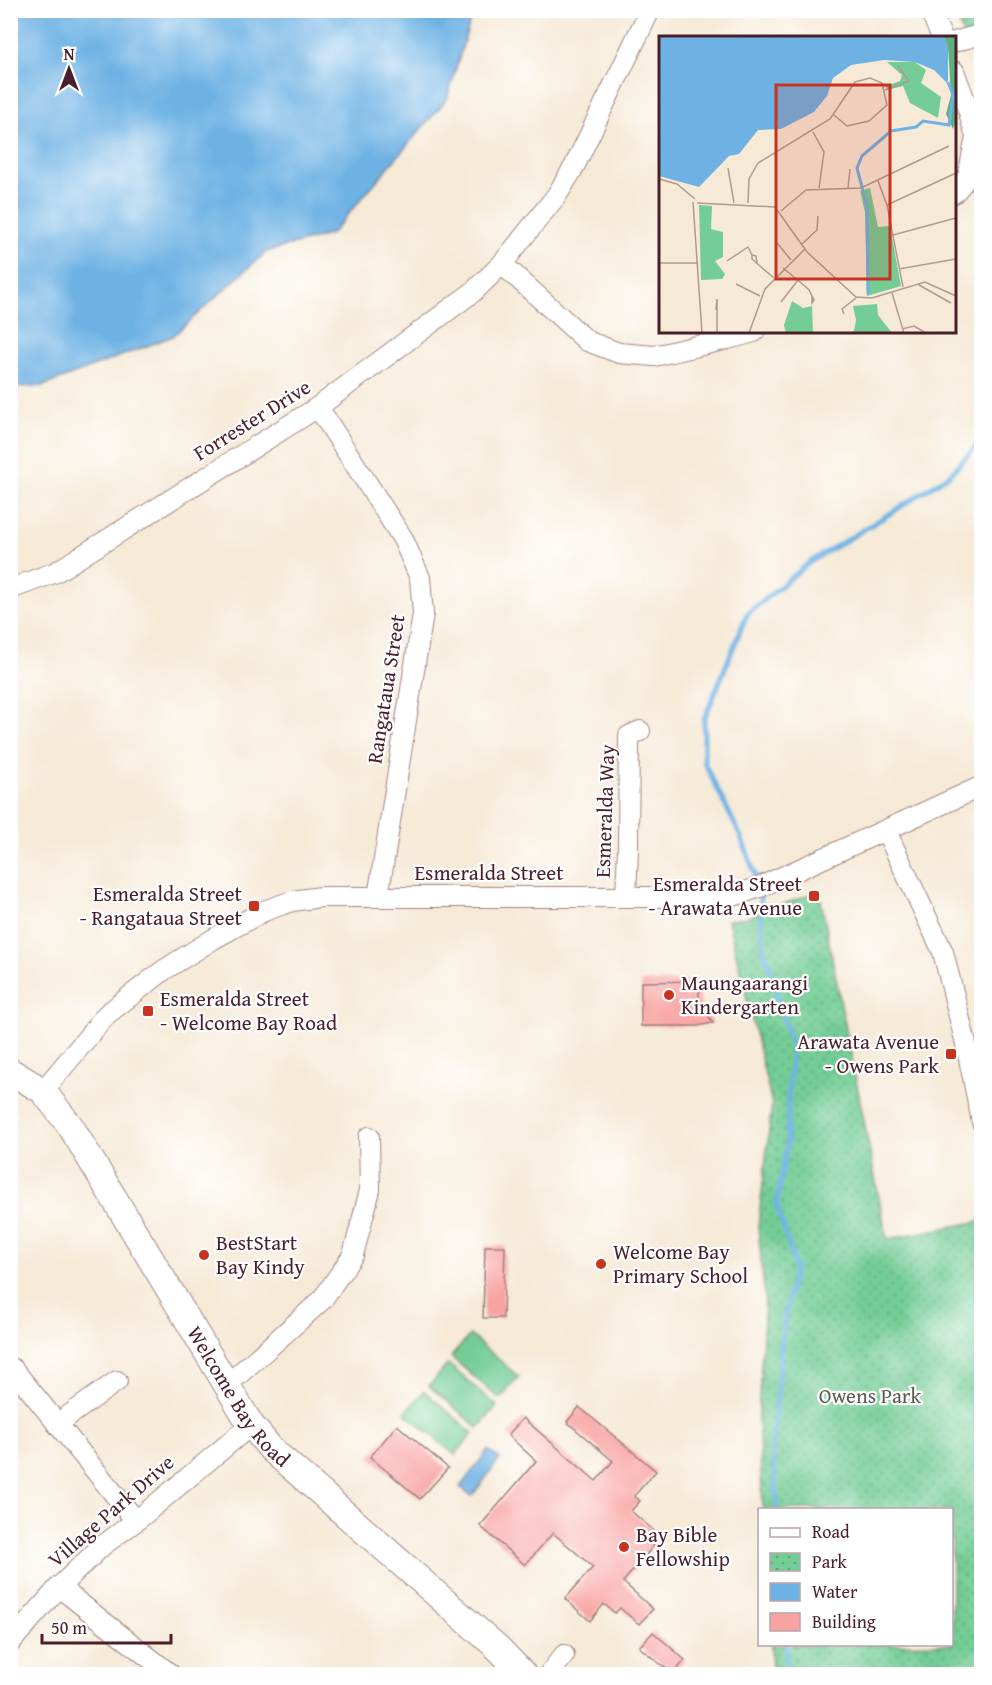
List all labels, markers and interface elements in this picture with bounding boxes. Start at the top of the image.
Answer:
inset map [659,36,956,333]
north arrow [39,39,99,99]
text: N [64,42,75,66]
street label: Forrester Drive [187,371,316,468]
street label: Rangataua Street [358,612,413,766]
street label: Esmeralda Way [587,743,622,878]
street label: Esmeralda Street [414,857,564,888]
place label: Esmeralda Street - Arawata Avenue [648,868,803,923]
place label: Esmeralda Street - Rangataua Street [80,878,243,933]
marker: Esmeralda Street - Arawata Avenue [807,889,821,903]
marker: Esmeralda Street - Rangataua Street [247,899,261,913]
place label: Maungaarangi Kindergarten [681,967,808,1022]
place label: Esmeralda Street - Welcome Bay Road [160,983,338,1038]
marker: Maungaarangi Kindergarten [662,988,676,1002]
marker: Esmeralda Street - Welcome Bay Road [141,1004,155,1018]
place label: Arawata Avenue - Owens Park [797,1026,939,1081]
marker: Arawata Avenue - Owens Park [944,1047,958,1061]
place label: BestStart Bay Kindy [216,1227,305,1282]
place label: Welcome Bay Primary School [613,1236,748,1291]
marker: BestStart Bay Kindy [197,1248,211,1262]
marker: Welcome Bay Primary School [594,1257,608,1271]
street label: Welcome Bay Road [180,1320,298,1475]
park label: Owens Park [819,1380,922,1411]
street label: Village Park Drive [41,1447,181,1574]
legend [758,1508,953,1646]
text: Road [812,1518,850,1545]
place label: Bay Bible Fellowship [636,1519,730,1574]
marker: Bay Bible Fellowship [617,1540,631,1554]
text: Park [812,1548,848,1575]
text: Water [812,1578,858,1605]
scale bar [42,1607,171,1645]
text: Building [812,1608,876,1635]
text: 50 m [51,1614,87,1641]

